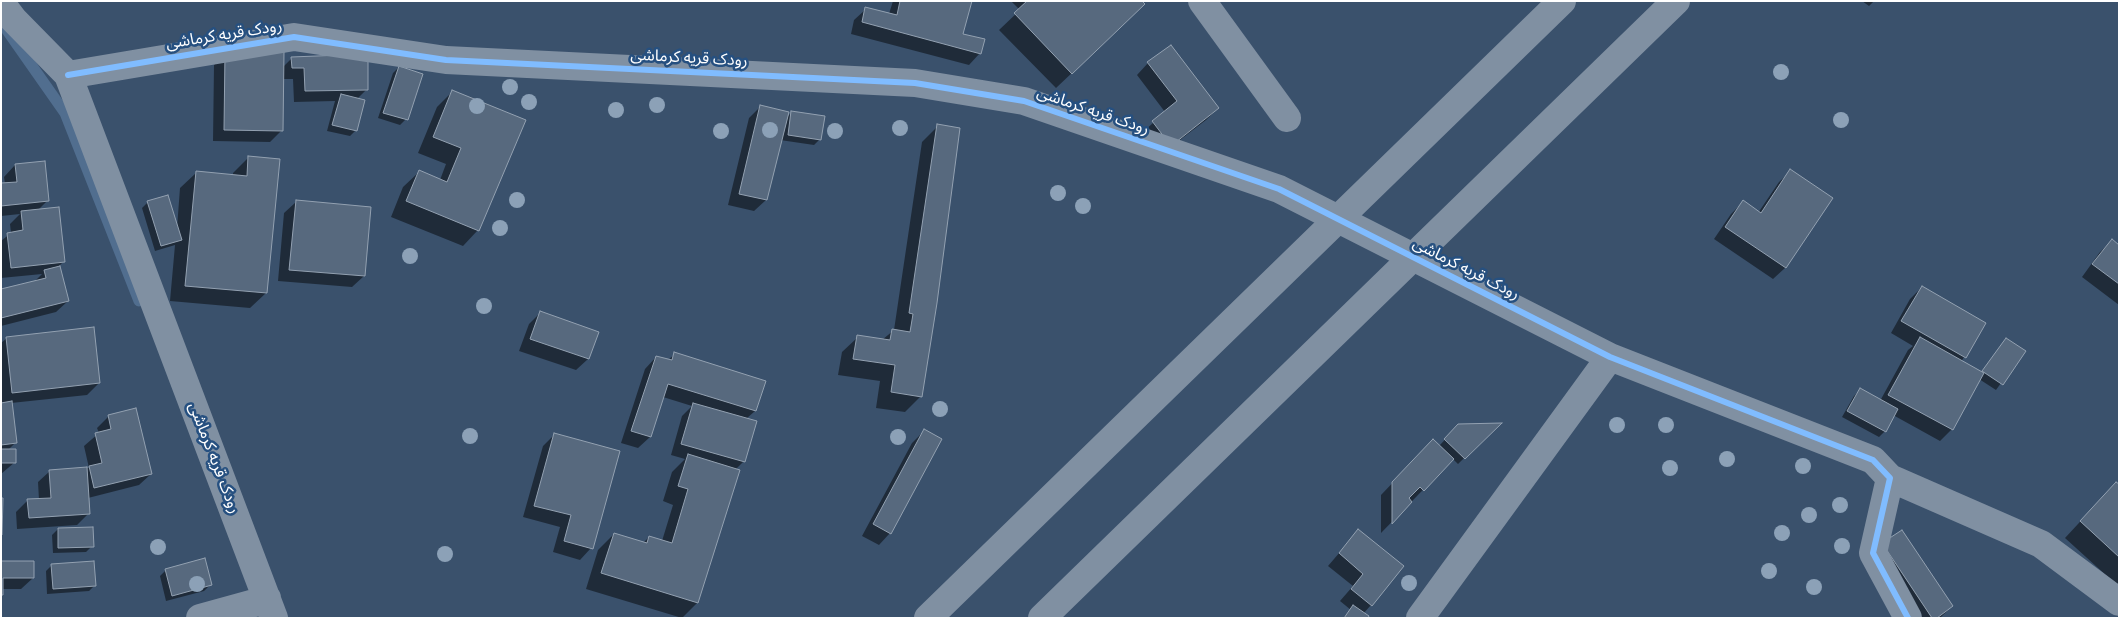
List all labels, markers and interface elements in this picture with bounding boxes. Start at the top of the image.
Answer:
street label: رودک قریه کرماشی [165,16,283,54]
street label: رودک قریه کرماشی [630,45,748,71]
street label: رودک قریه کرماشی [1034,83,1152,139]
street label: رودک قریه کرماشی [1409,234,1523,304]
street label: رودک قریه کرماشی [184,400,244,516]

